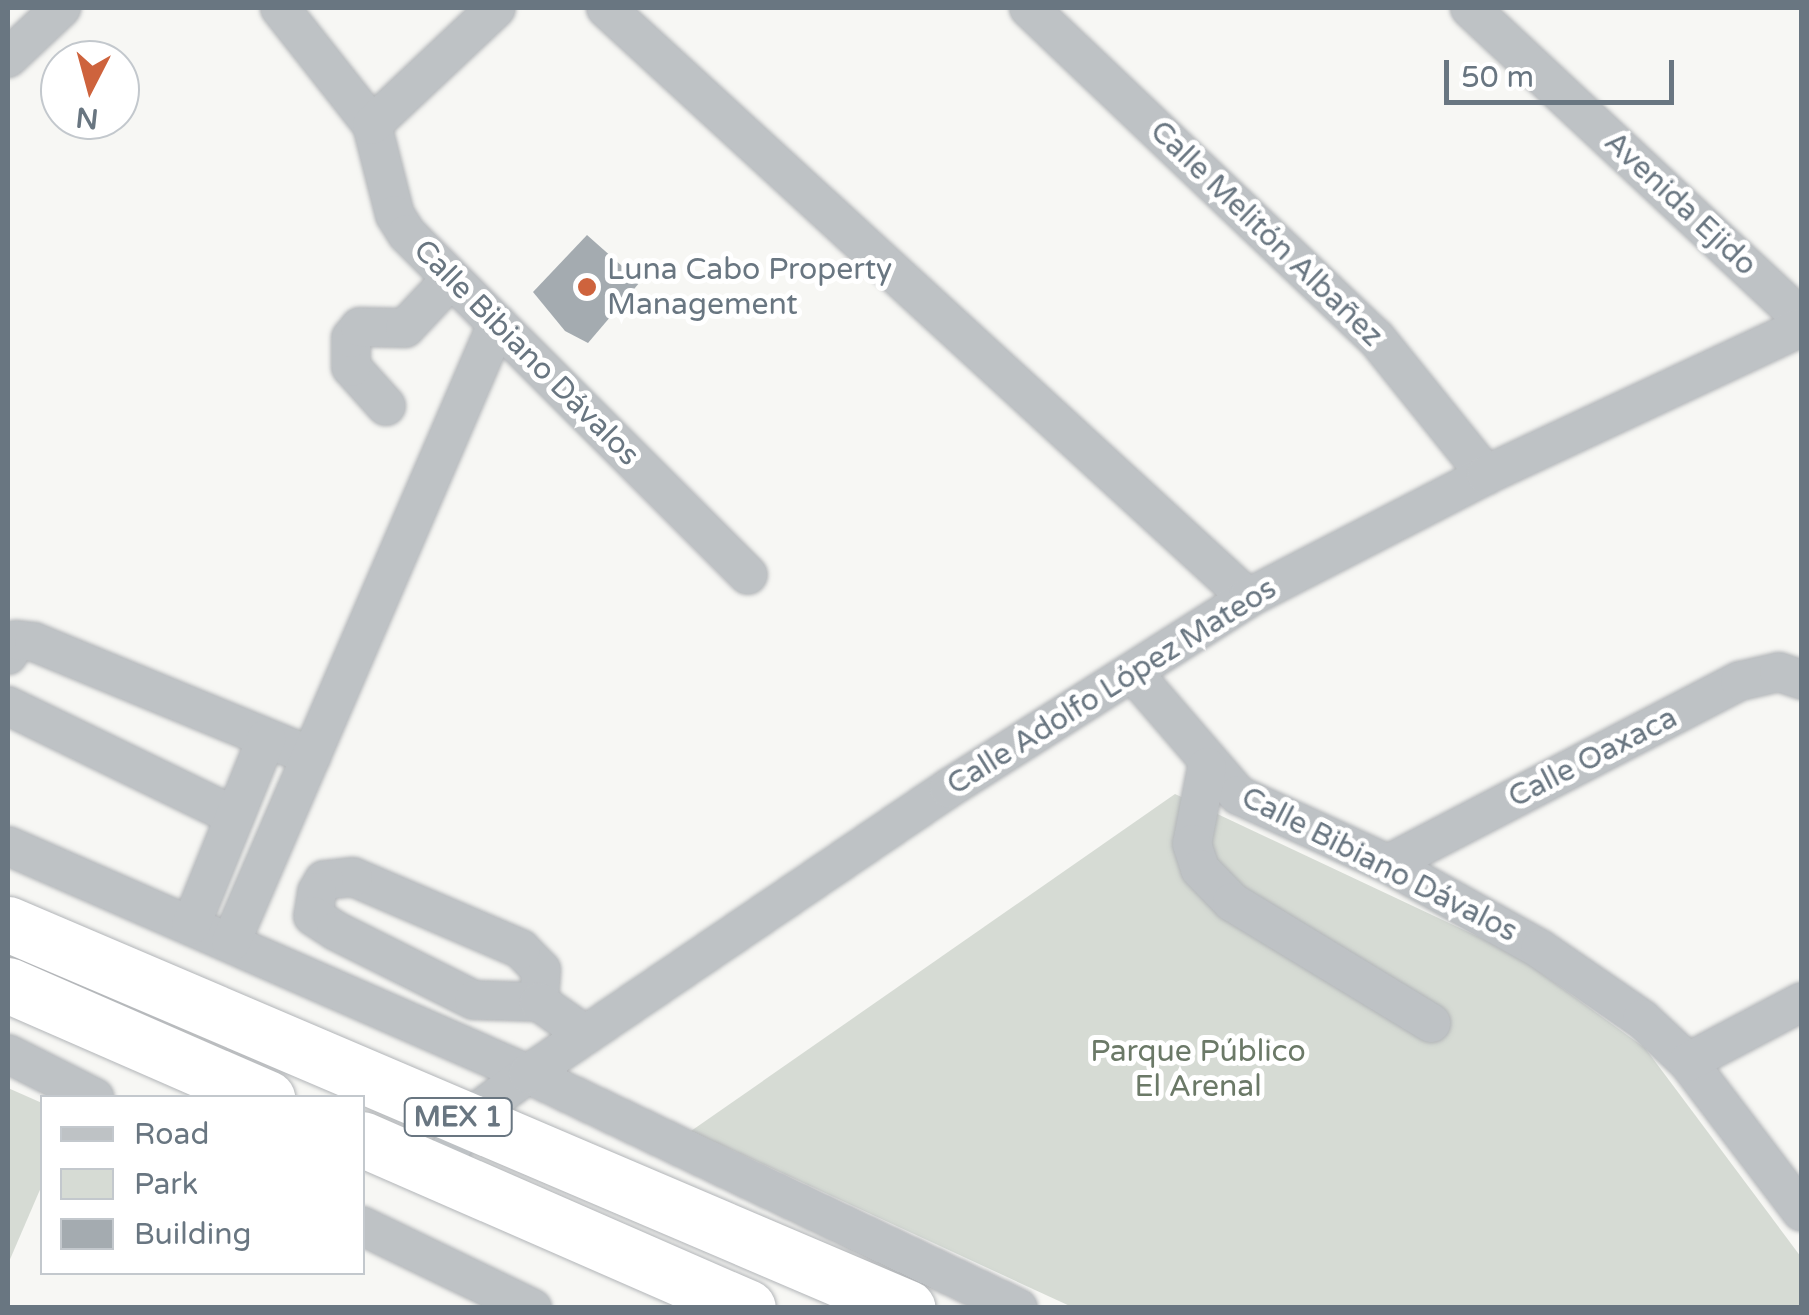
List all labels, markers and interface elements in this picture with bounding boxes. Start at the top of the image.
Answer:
north arrow [40,40,140,140]
scale bar [1449,40,1679,102]
text: 50 m [1461,59,1534,96]
text: N [74,100,100,136]
street label: Calle Melitón Albañez [1142,114,1390,354]
street label: Avenida Ejido [1597,124,1763,284]
street label: Calle Bibiano Dávalos [406,233,646,473]
place label: Luna Cabo Property Management [607,252,892,322]
marker: Luna Cabo Property Management [576,276,598,298]
street label: Calle Adolfo López Mateos [941,571,1283,803]
street label: Calle Oaxaca [1503,700,1683,816]
street label: Calle Bibiano Dávalos [1235,780,1523,950]
park label: Parque Público El Arenal [1090,1034,1306,1104]
road number: MEX 1 [403,1094,513,1140]
legend [40,1095,365,1275]
text: Road [134,1116,209,1153]
text: Park [134,1166,198,1203]
text: Building [134,1216,251,1253]

